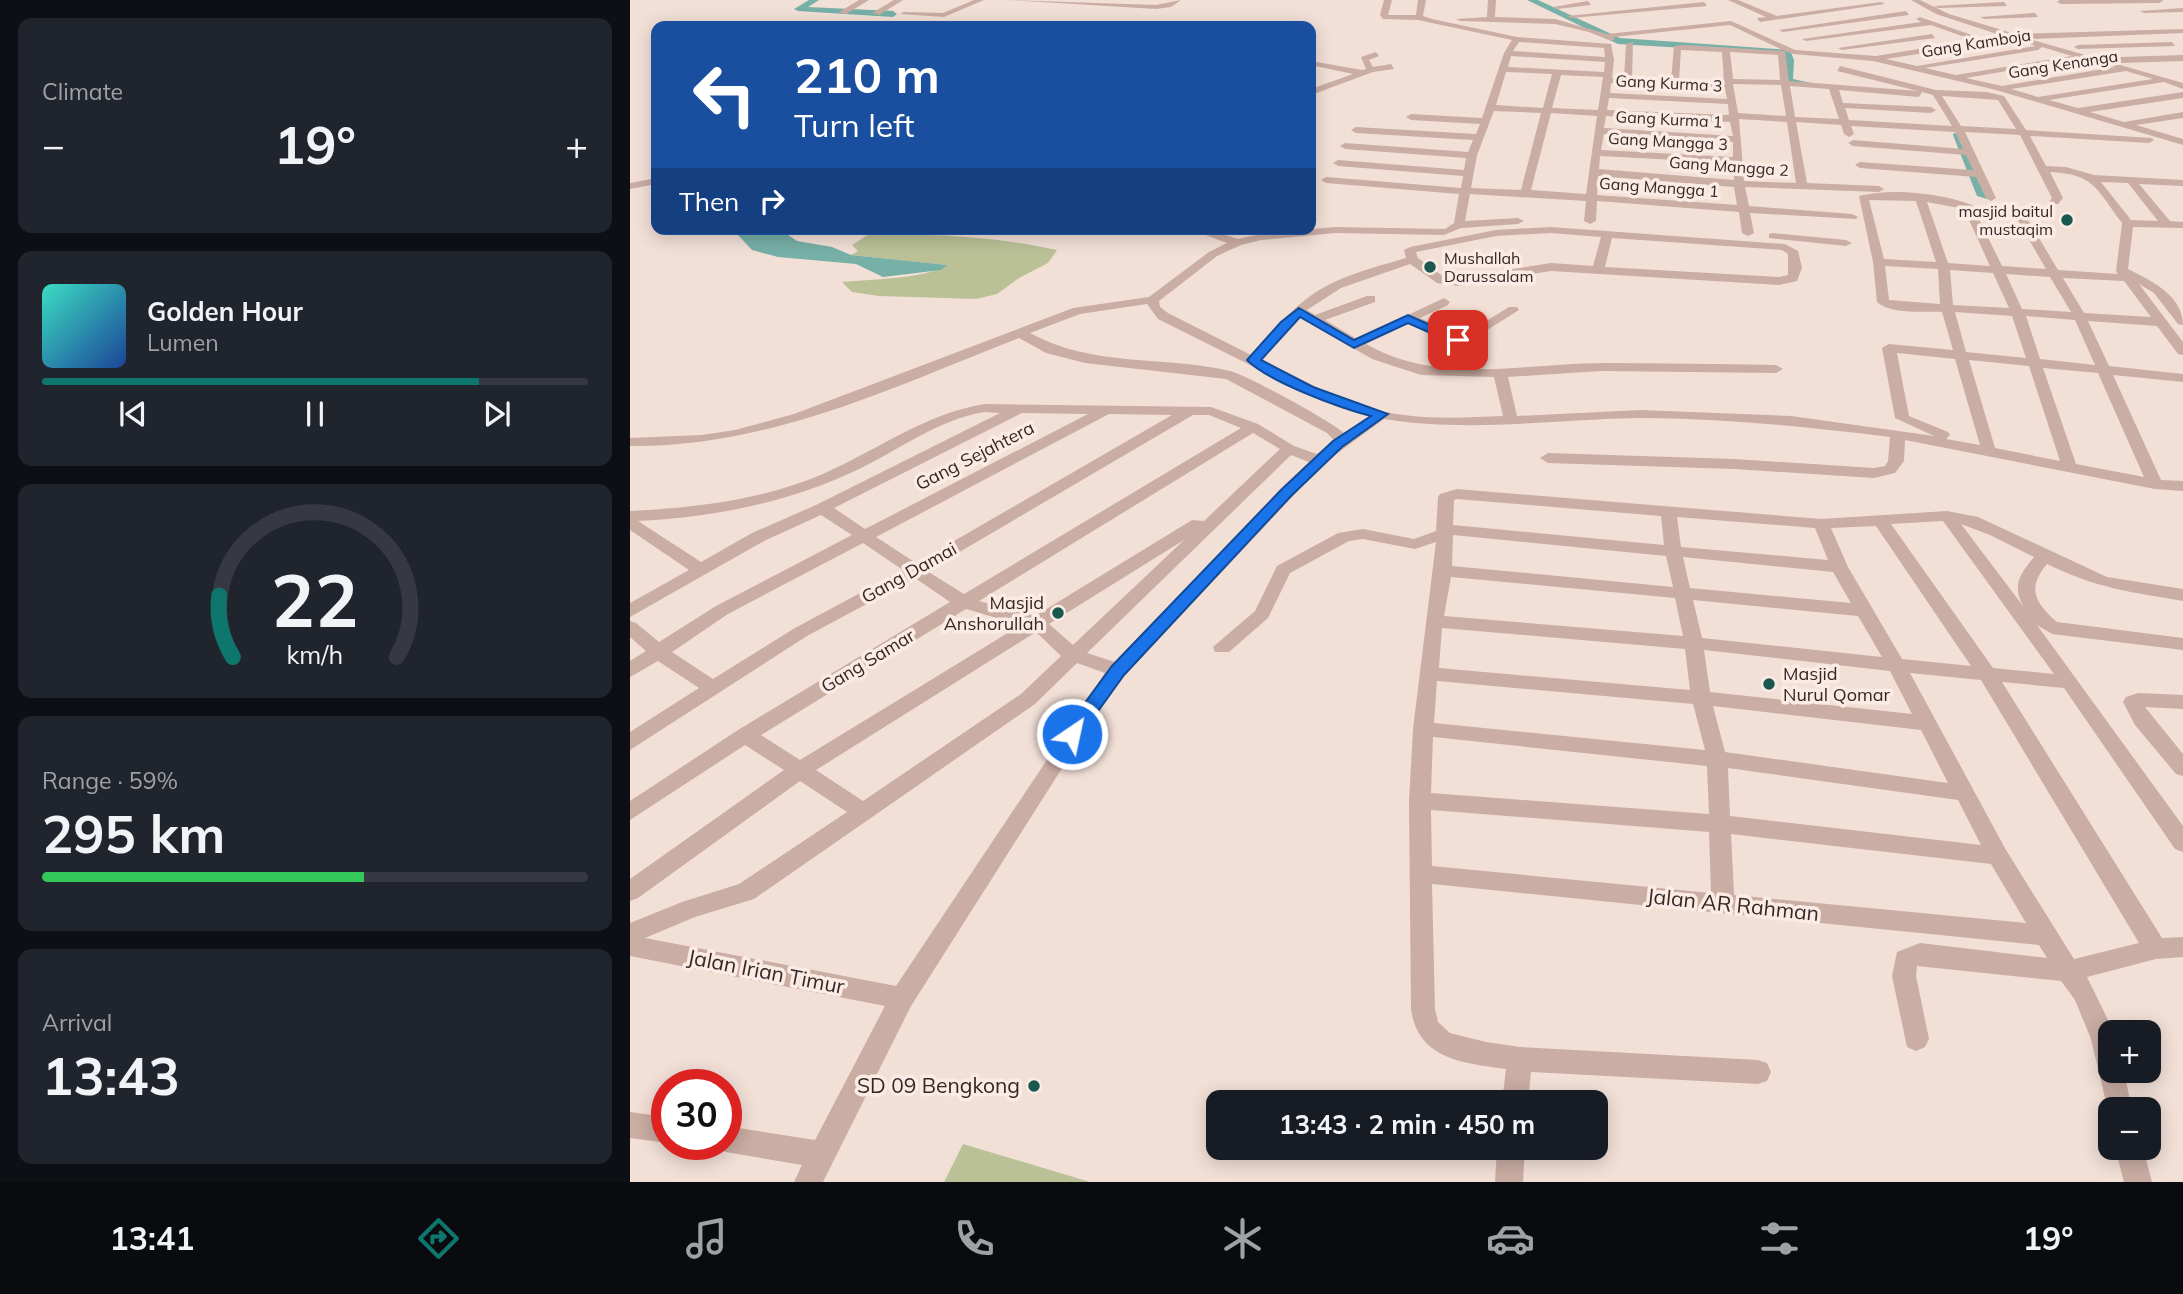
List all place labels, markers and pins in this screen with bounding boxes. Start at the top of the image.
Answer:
place label: masjid baitul mustaqim [1958,201,2053,239]
marker: masjid baitul mustaqim [2059,212,2075,228]
place label: Mushallah Darussalam [1444,248,1534,286]
marker: Mushallah Darussalam [1422,259,1438,275]
pin [1428,310,1488,370]
place label: Masjid Anshorullah [944,591,1044,635]
marker: Masjid Anshorullah [1050,605,1066,621]
place label: Masjid Nurul Qomar [1783,662,1891,706]
marker: Masjid Nurul Qomar [1761,676,1777,692]
place label: SD 09 Bengkong [857,1072,1020,1098]
marker: SD 09 Bengkong [1026,1078,1042,1094]

